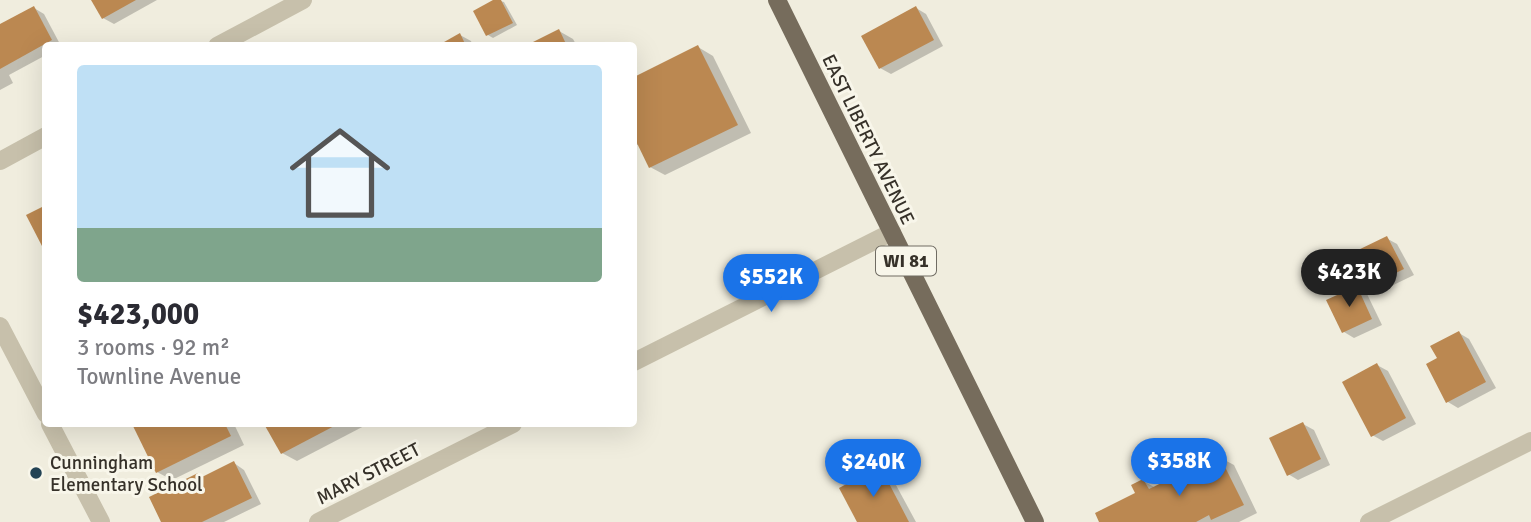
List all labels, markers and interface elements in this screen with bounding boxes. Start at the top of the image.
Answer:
street label: EAST LIBERTY AVENUE [816,50,920,228]
icon: home [277,110,403,236]
road number: WI 81 [876,246,936,276]
pin: $423K [1300,250,1398,309]
pin: $552K [722,254,820,314]
text: $423K [1317,257,1381,286]
text: $552K [739,262,803,291]
text: $423,000 [77,296,199,333]
text: 3 rooms · 92 m² [77,333,230,362]
text: Townline Avenue [77,362,241,391]
street label: MARY STREET [313,437,425,510]
pin: $358K [1130,438,1228,498]
pin: $240K [824,440,922,499]
text: $358K [1147,446,1211,475]
text: $240K [841,447,905,476]
place label: Cunningham Elementary School [50,451,203,497]
marker: Cunningham Elementary School [28,465,44,481]

